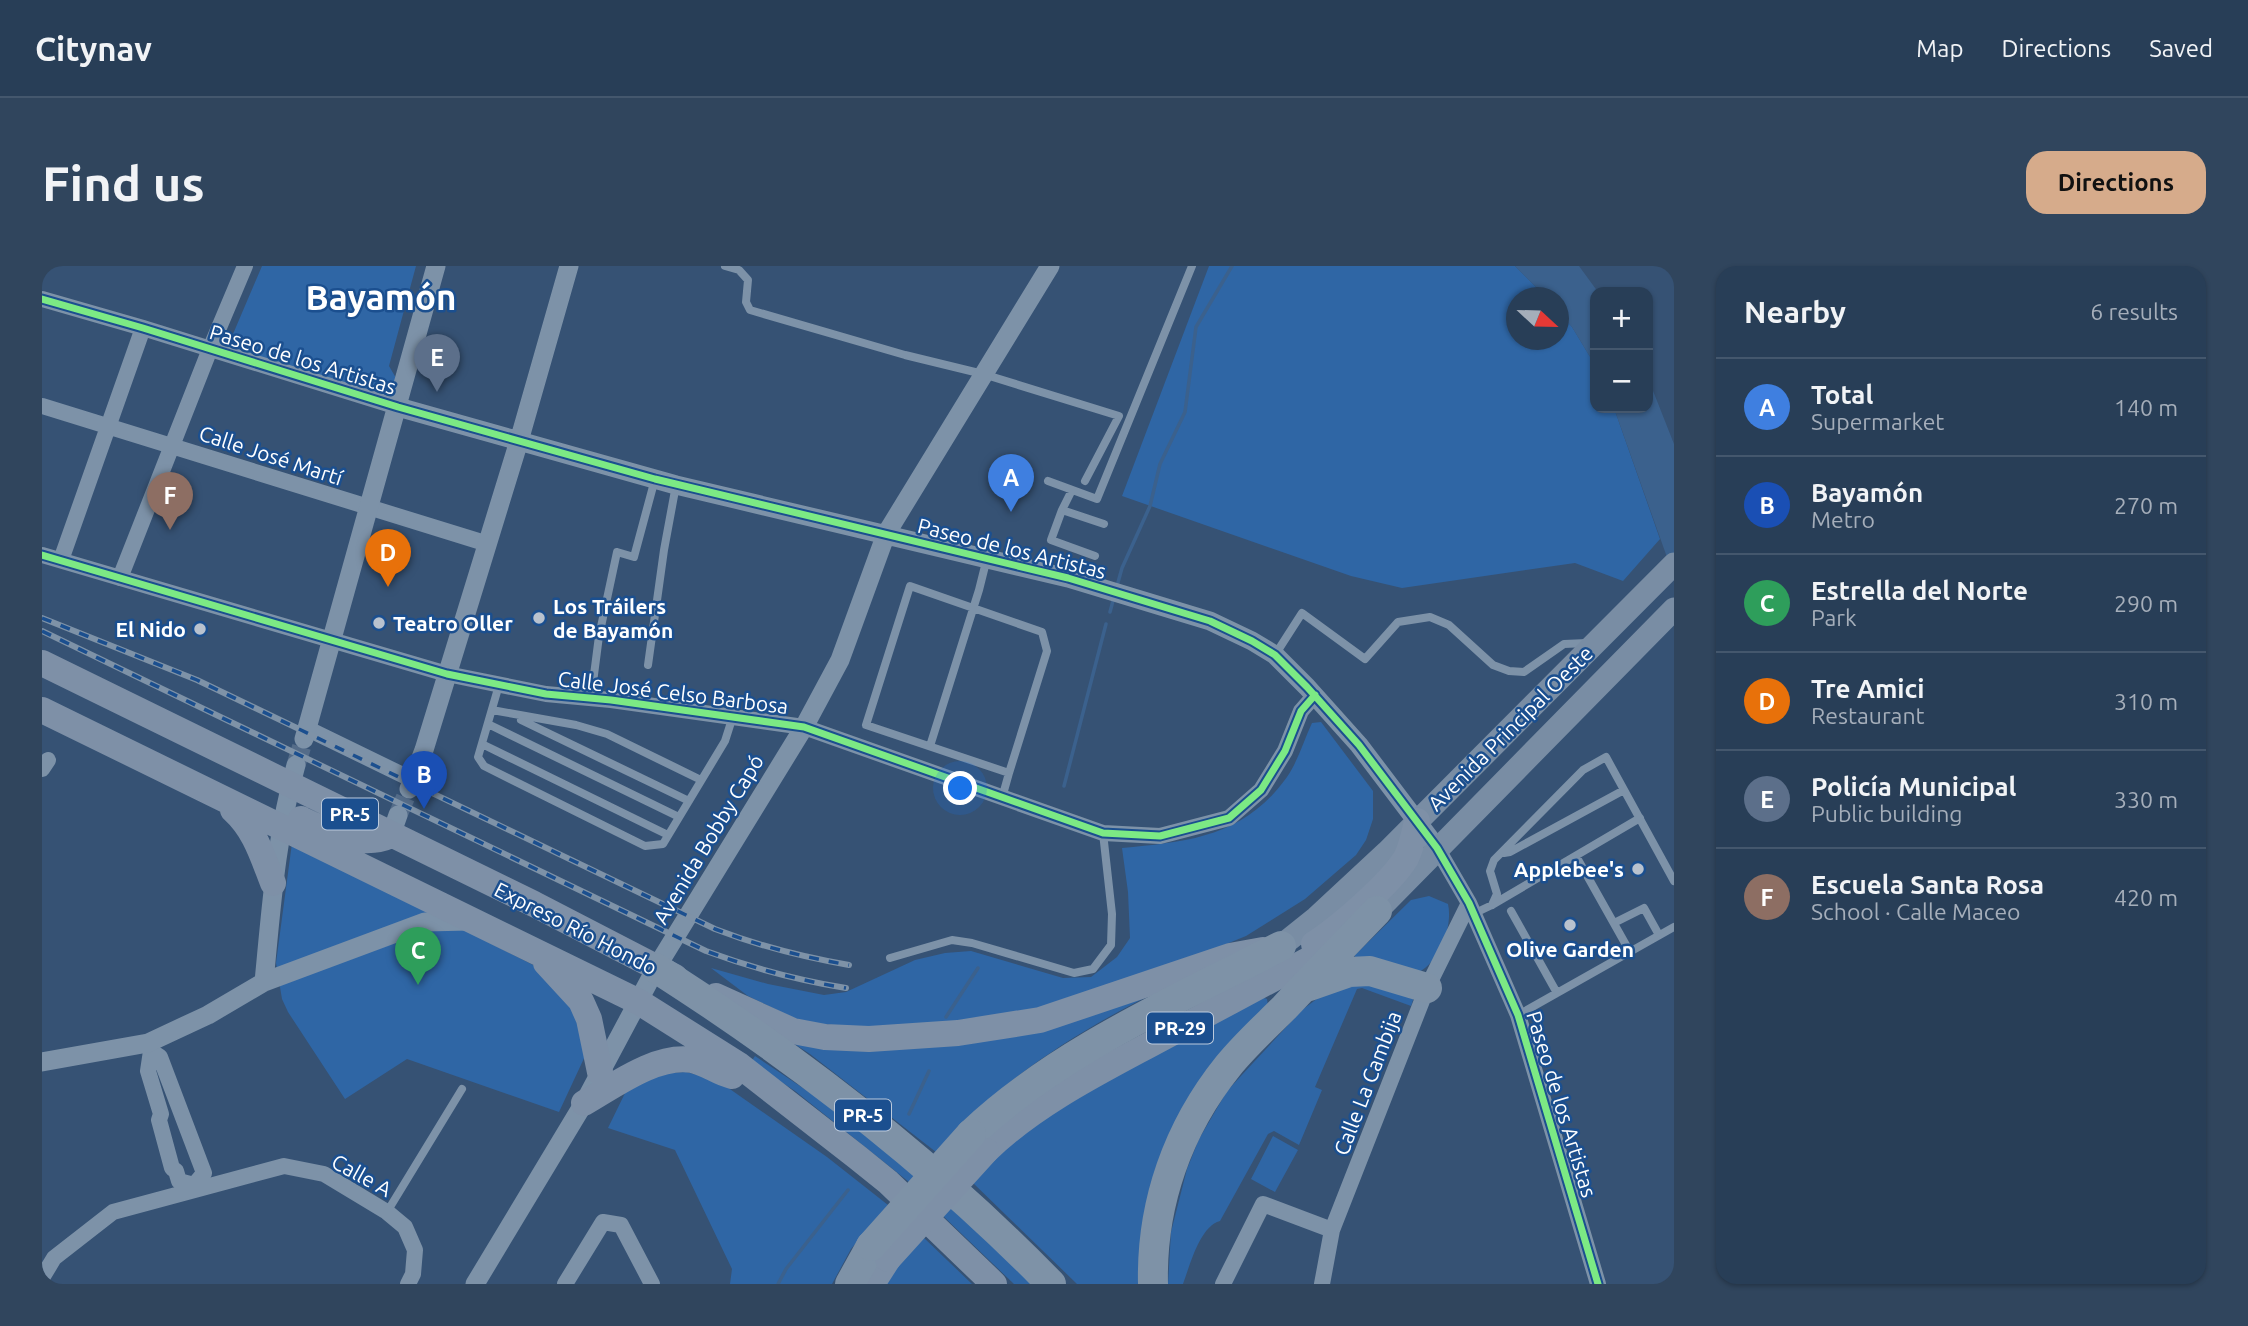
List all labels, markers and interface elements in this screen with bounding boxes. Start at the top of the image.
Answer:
text: Citynav [35,30,152,67]
text: Map [1916,35,1963,62]
text: Directions [2001,35,2111,62]
text: Saved [2149,35,2213,62]
button: Directions [2026,151,2206,214]
text: Find us [42,155,205,210]
district label: Bayamón [306,277,456,317]
north arrow [1506,287,1569,350]
map controls [1590,287,1653,413]
button: + [1590,287,1653,350]
text: Nearby [1744,295,1846,329]
text: 6 results [2090,299,2178,324]
street label: Paseo de los Artistas [207,319,399,399]
pin: E [414,334,460,392]
button: − [1590,350,1653,413]
text: Total [1811,380,1873,409]
text: A [1759,395,1775,420]
text: 140 m [2114,395,2178,420]
text: Supermarket [1811,409,1944,434]
street label: Calle José Martí [196,420,347,490]
pin: A [988,454,1034,512]
pin: F [147,472,193,530]
text: Bayamón [1811,478,1923,507]
text: B [1759,493,1775,518]
text: 270 m [2114,493,2178,518]
text: Metro [1811,507,1875,532]
street label: Paseo de los Artistas [915,513,1109,583]
pin: D [365,529,411,587]
text: Estrella del Norte [1811,576,2028,605]
text: C [1760,591,1774,616]
text: 290 m [2114,591,2178,616]
place label: Los Tráilers de Bayamón [553,594,673,642]
text: Park [1811,605,1857,630]
marker: Los Tráilers de Bayamón [531,610,547,626]
place label: Teatro Oller [393,611,513,635]
marker: Teatro Oller [371,615,387,631]
place label: El Nido [115,617,186,641]
marker: El Nido [192,621,208,637]
street label: Avenida Principal Oeste [1423,641,1597,815]
street label: Calle José Celso Barbosa [556,666,790,718]
text: Tre Amici [1811,674,1925,703]
text: D [1759,689,1775,714]
text: 310 m [2114,689,2178,714]
text: Restaurant [1811,703,1925,728]
street label: Avenida Bobby Capó [648,750,768,928]
pin: B [401,751,447,809]
your location [943,771,977,805]
text: Policía Municipal [1811,772,2016,801]
text: E [1760,787,1774,812]
text: 330 m [2114,787,2178,812]
road number: PR-5 [322,799,378,830]
text: Public building [1811,801,1963,826]
place label: Applebee's [1514,857,1624,881]
marker: Applebee's [1630,861,1646,877]
text: Escuela Santa Rosa [1811,870,2044,899]
street label: Expreso Río Hondo [491,877,661,979]
text: F [1761,885,1773,910]
text: 420 m [2114,885,2178,910]
text: School · Calle Maceo [1811,899,2021,924]
marker: Olive Garden [1562,917,1578,933]
pin: C [395,927,441,985]
place label: Olive Garden [1506,937,1634,961]
street label: Calle La Cambija [1328,1008,1406,1158]
street label: Paseo de los Artistas [1522,1008,1602,1200]
road number: PR-29 [1147,1013,1213,1044]
road number: PR-5 [835,1100,891,1130]
street label: Calle A [328,1149,396,1201]

